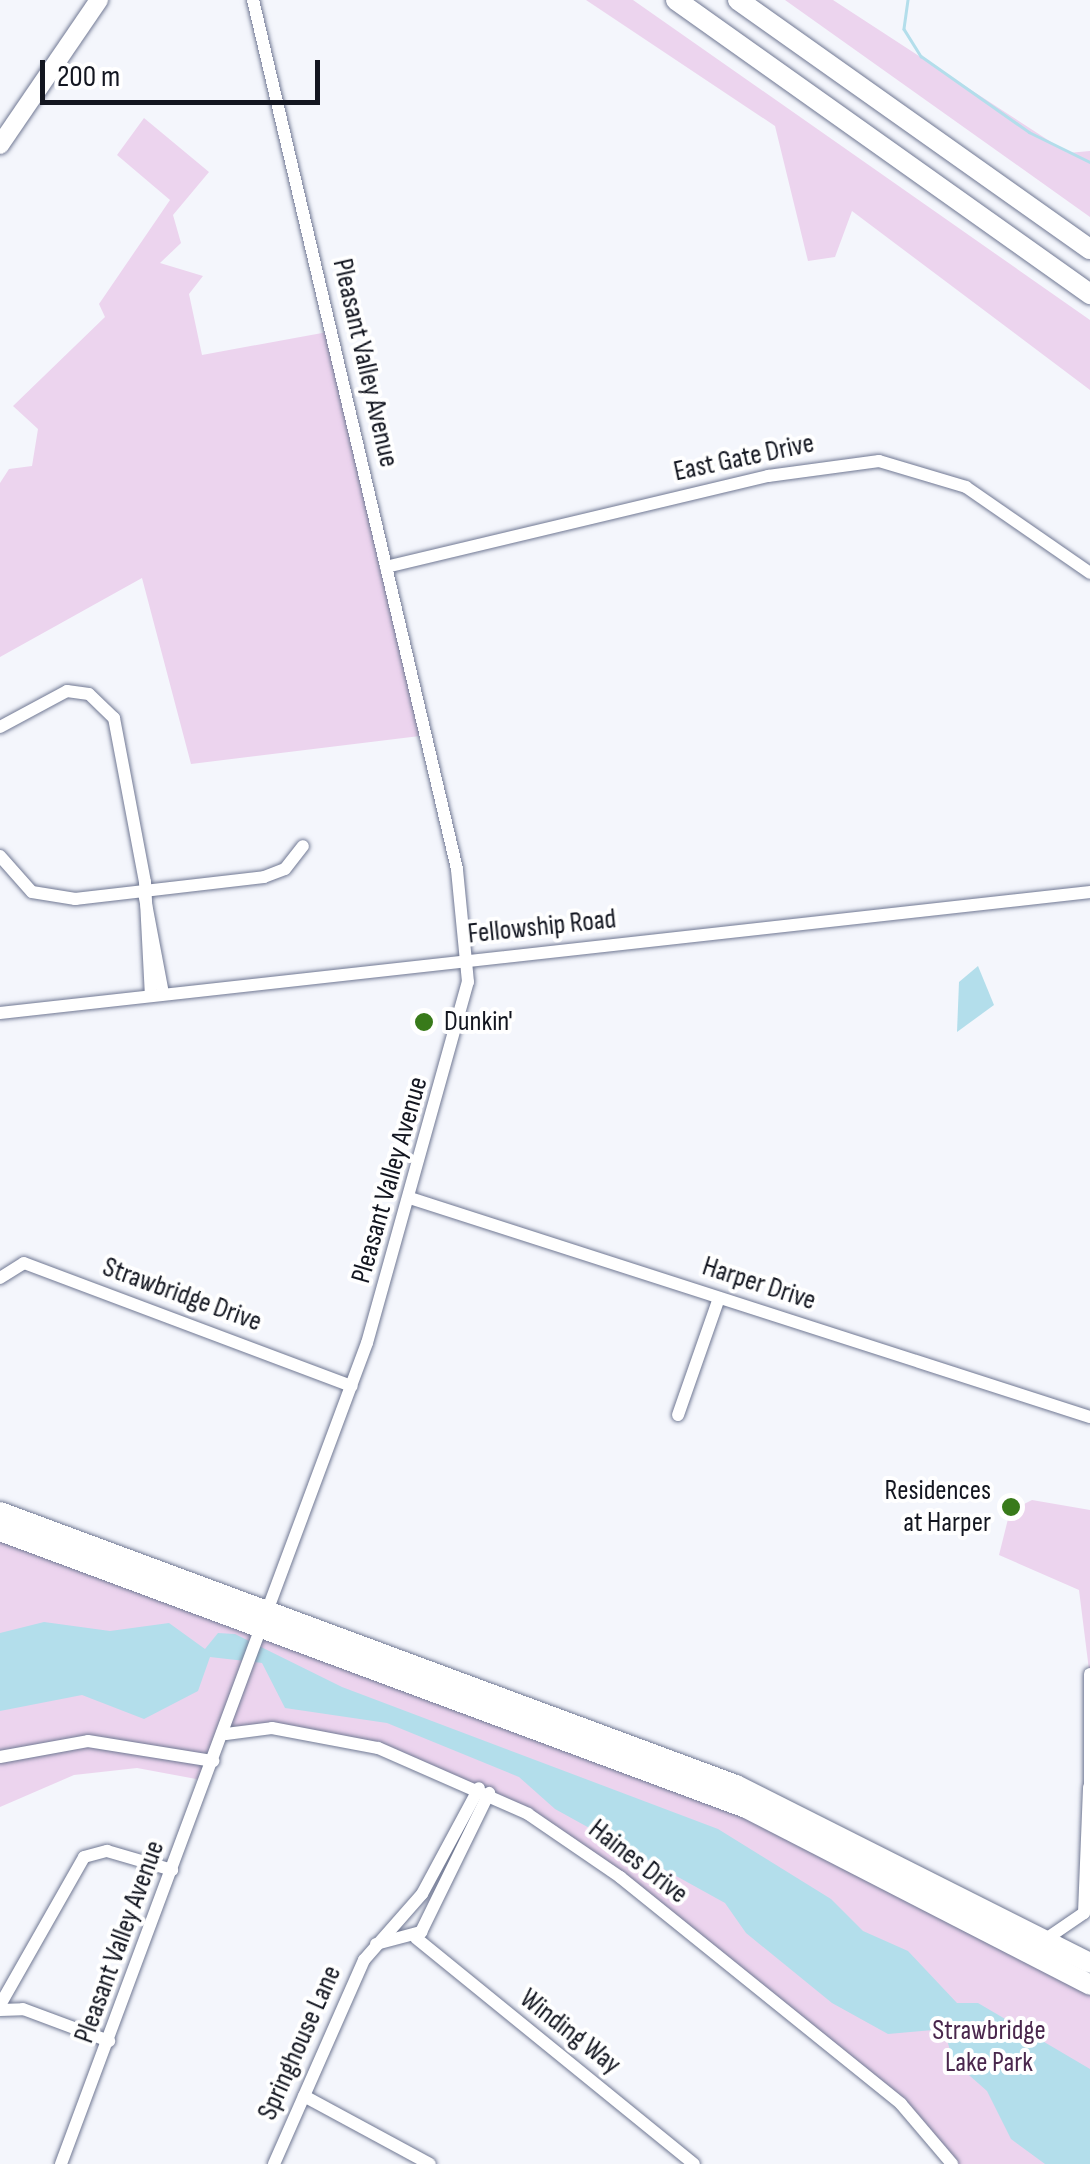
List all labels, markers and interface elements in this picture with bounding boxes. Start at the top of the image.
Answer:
scale bar [45,40,325,102]
text: 200 m [57,59,120,95]
street label: Pleasant Valley Avenue [325,256,405,470]
street label: East Gate Drive [671,427,817,489]
street label: Fellowship Road [466,903,618,951]
place label: Dunkin' [444,1005,513,1039]
marker: Dunkin' [413,1011,435,1033]
street label: Pleasant Valley Avenue [345,1073,435,1287]
street label: Harper Drive [698,1250,820,1318]
street label: Strawbridge Drive [98,1251,266,1339]
place label: Residences at Harper [885,1474,991,1540]
marker: Residences at Harper [1000,1496,1022,1518]
street label: Haines Drive [582,1813,694,1911]
street label: Pleasant Valley Avenue [68,1836,172,2048]
street label: Springhouse Lane [251,1961,349,2125]
street label: Winding Way [513,1982,627,2082]
park label: Strawbridge Lake Park [932,2014,1046,2080]

